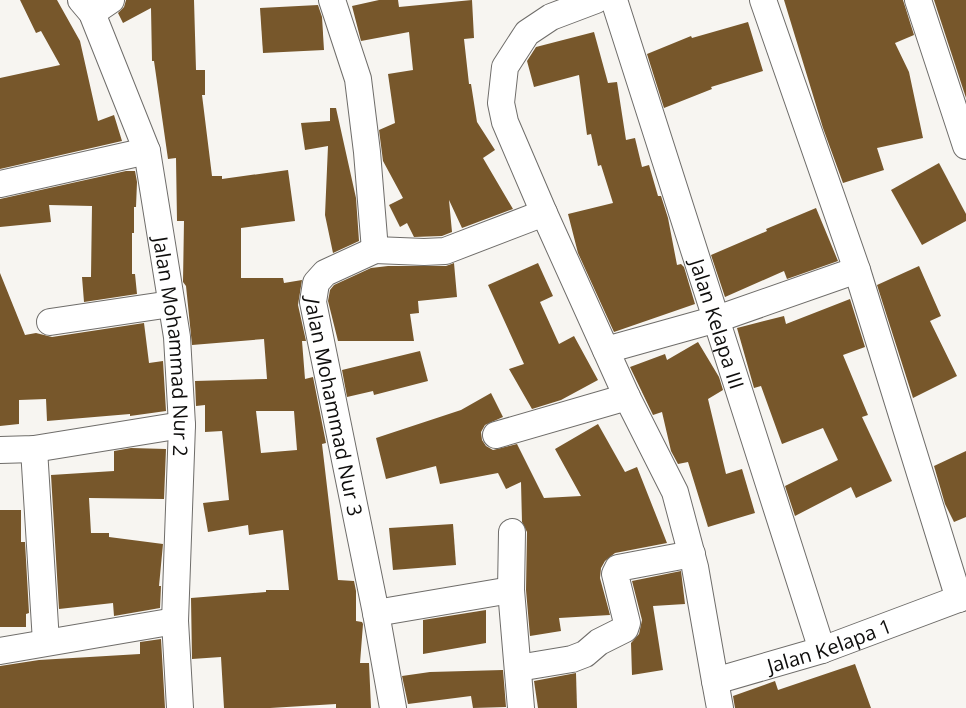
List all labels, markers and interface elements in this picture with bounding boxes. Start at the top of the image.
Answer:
street label: Jalan Mohammad Nur 2 [147,233,196,457]
street label: Jalan Kelapa III [684,253,751,392]
street label: Jalan Mohammad Nur 3 [299,295,370,518]
street label: Jalan Kelapa 1 [762,612,895,679]

